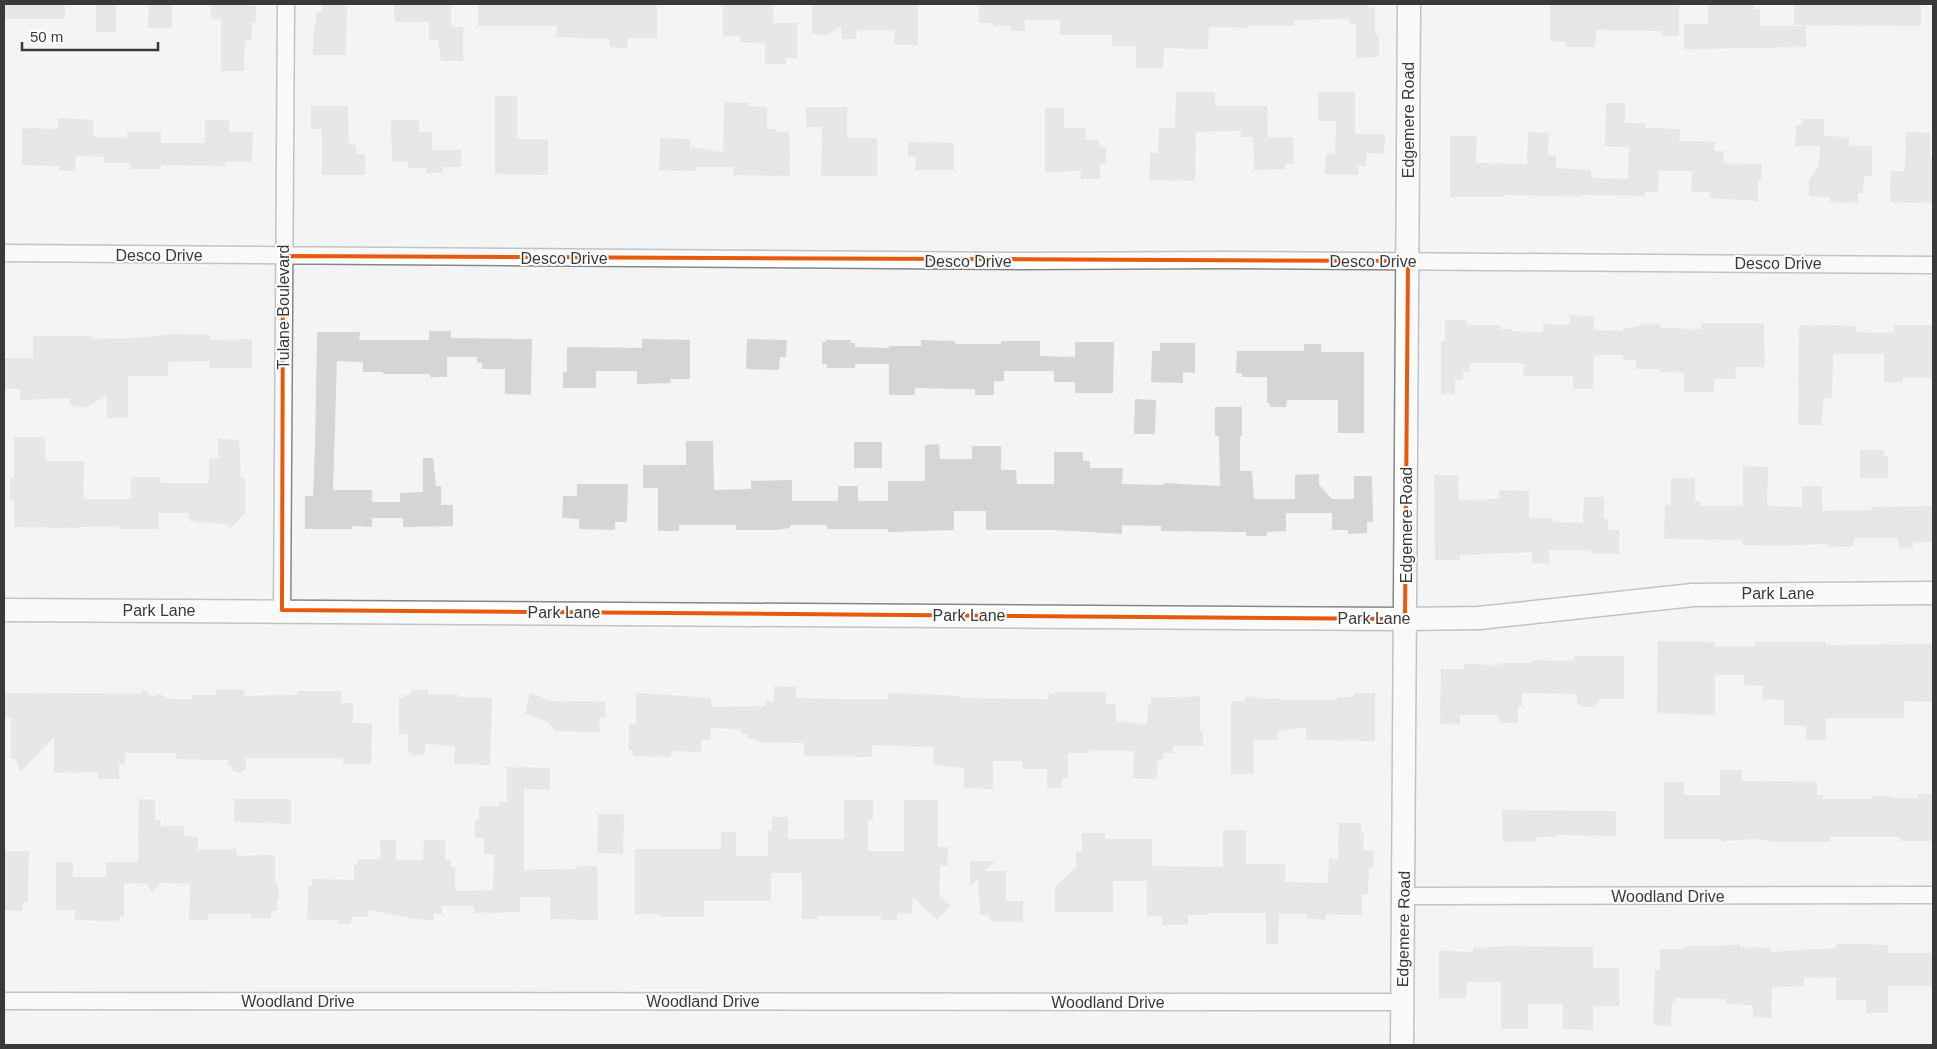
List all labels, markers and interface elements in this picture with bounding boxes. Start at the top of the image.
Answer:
scale bar [22,20,159,52]
text: 50 m [30,28,63,45]
street label: Edgemere Road [1400,62,1417,178]
street label: Tulane Boulevard [275,245,292,369]
street label: Desco Drive [115,247,203,264]
street label: Desco Drive [520,250,608,267]
street label: Desco Drive [924,253,1012,270]
street label: Desco Drive [1329,253,1417,270]
street label: Desco Drive [1734,255,1822,272]
street label: Edgemere Road [1398,467,1415,583]
street label: Park Lane [1742,585,1815,602]
street label: Park Lane [123,602,196,619]
street label: Park Lane [528,604,601,621]
street label: Park Lane [933,607,1006,624]
street label: Park Lane [1338,610,1411,627]
street label: Edgemere Road [1394,871,1413,987]
street label: Woodland Drive [1611,888,1725,905]
street label: Woodland Drive [241,993,355,1010]
street label: Woodland Drive [646,993,760,1010]
street label: Woodland Drive [1051,994,1165,1011]

